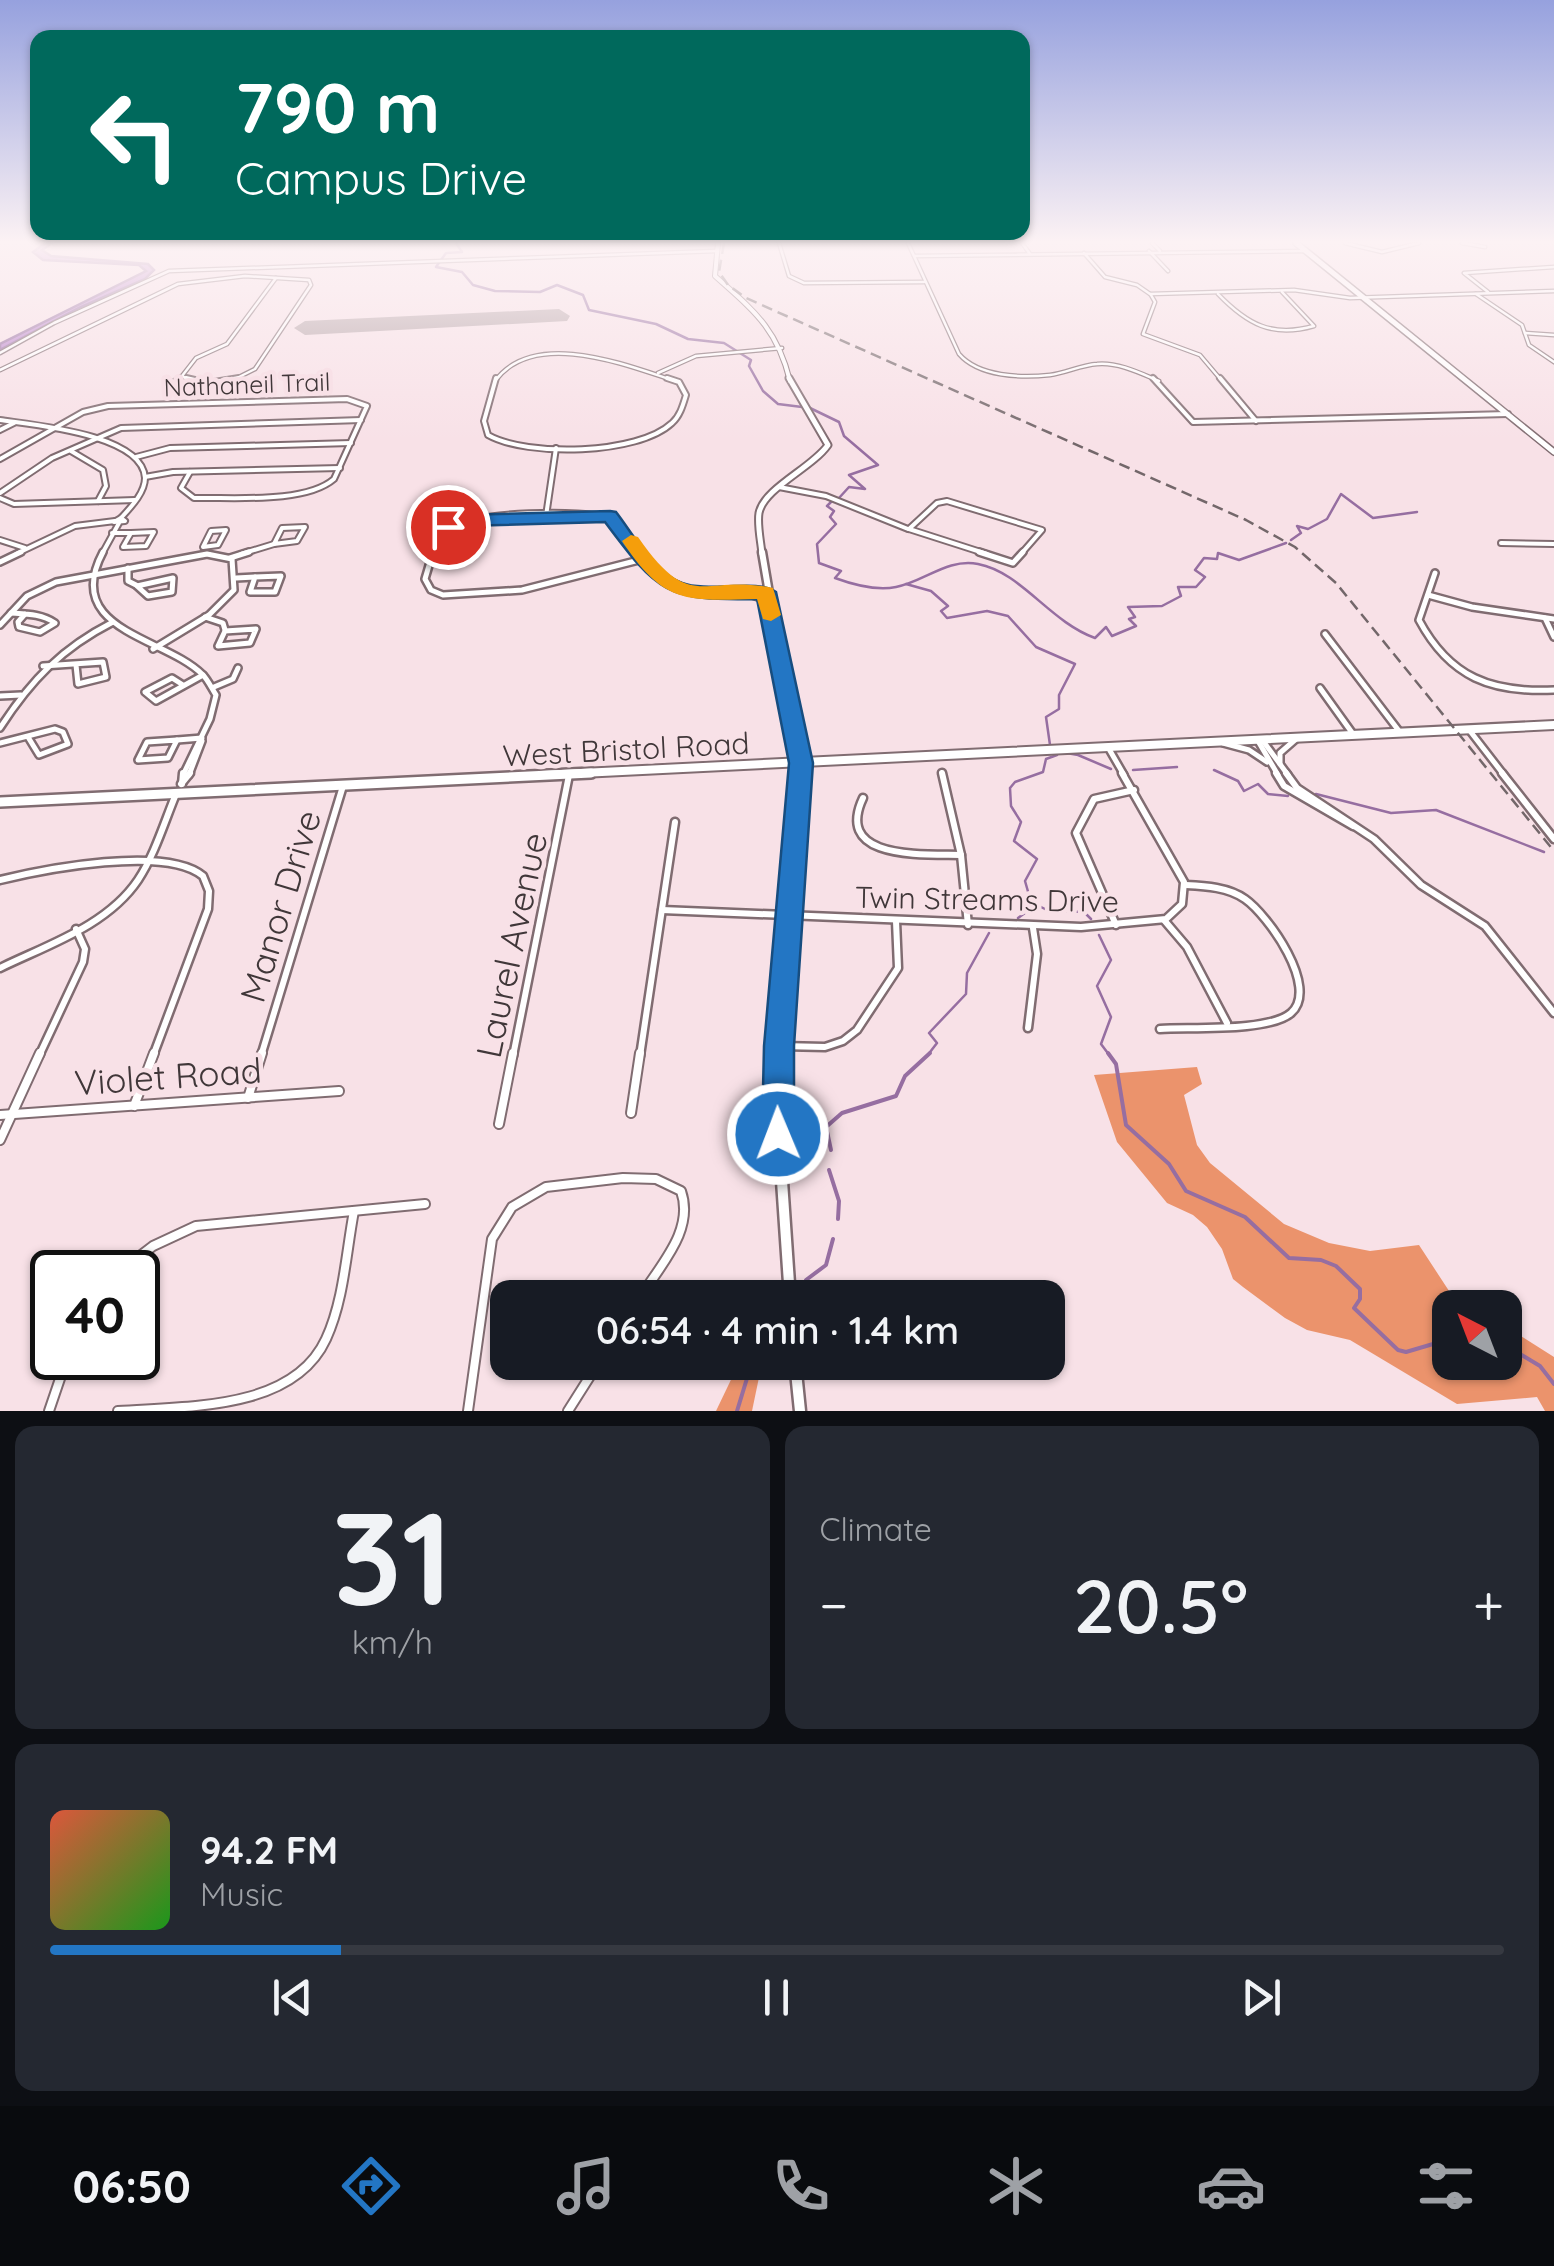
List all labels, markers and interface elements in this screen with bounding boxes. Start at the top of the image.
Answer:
text: 790 m [235,63,440,151]
icon: left [70,70,200,200]
text: Campus Drive [235,150,527,206]
street label: Nathaneil Trail [163,366,331,402]
pin [406,485,491,570]
icon: arrive [421,500,476,555]
street label: West Bristol Road [502,724,750,774]
street label: Manor Drive [230,805,330,1007]
street label: Laurel Avenue [466,828,556,1062]
street label: Twin Streams Drive [855,878,1119,920]
street label: Violet Road [73,1048,263,1104]
position arrow [726,1082,830,1186]
speed limit sign: 40 [30,1250,160,1380]
north arrow [1432,1290,1522,1380]
map controls [1432,1290,1522,1380]
text: 06:54 · 4 min · 1.4 km [596,1306,959,1354]
text: 31 [332,1475,452,1638]
text: Climate [820,1509,932,1549]
text: 20.5° [1073,1558,1248,1652]
text: − [820,1570,848,1639]
text: + [1473,1570,1504,1639]
text: km/h [352,1622,433,1662]
text: 94.2 FM [200,1826,338,1874]
text: Music [200,1874,283,1914]
icon: previous [265,1970,320,2025]
icon: pause [749,1970,804,2025]
icon: next [1234,1970,1289,2025]
icon: directions [336,2151,406,2221]
icon: music [551,2151,621,2221]
icon: phone [766,2151,836,2221]
icon: climate [981,2151,1051,2221]
icon: car [1196,2151,1266,2221]
icon: filters [1411,2151,1481,2221]
text: 06:50 [73,2158,191,2214]

